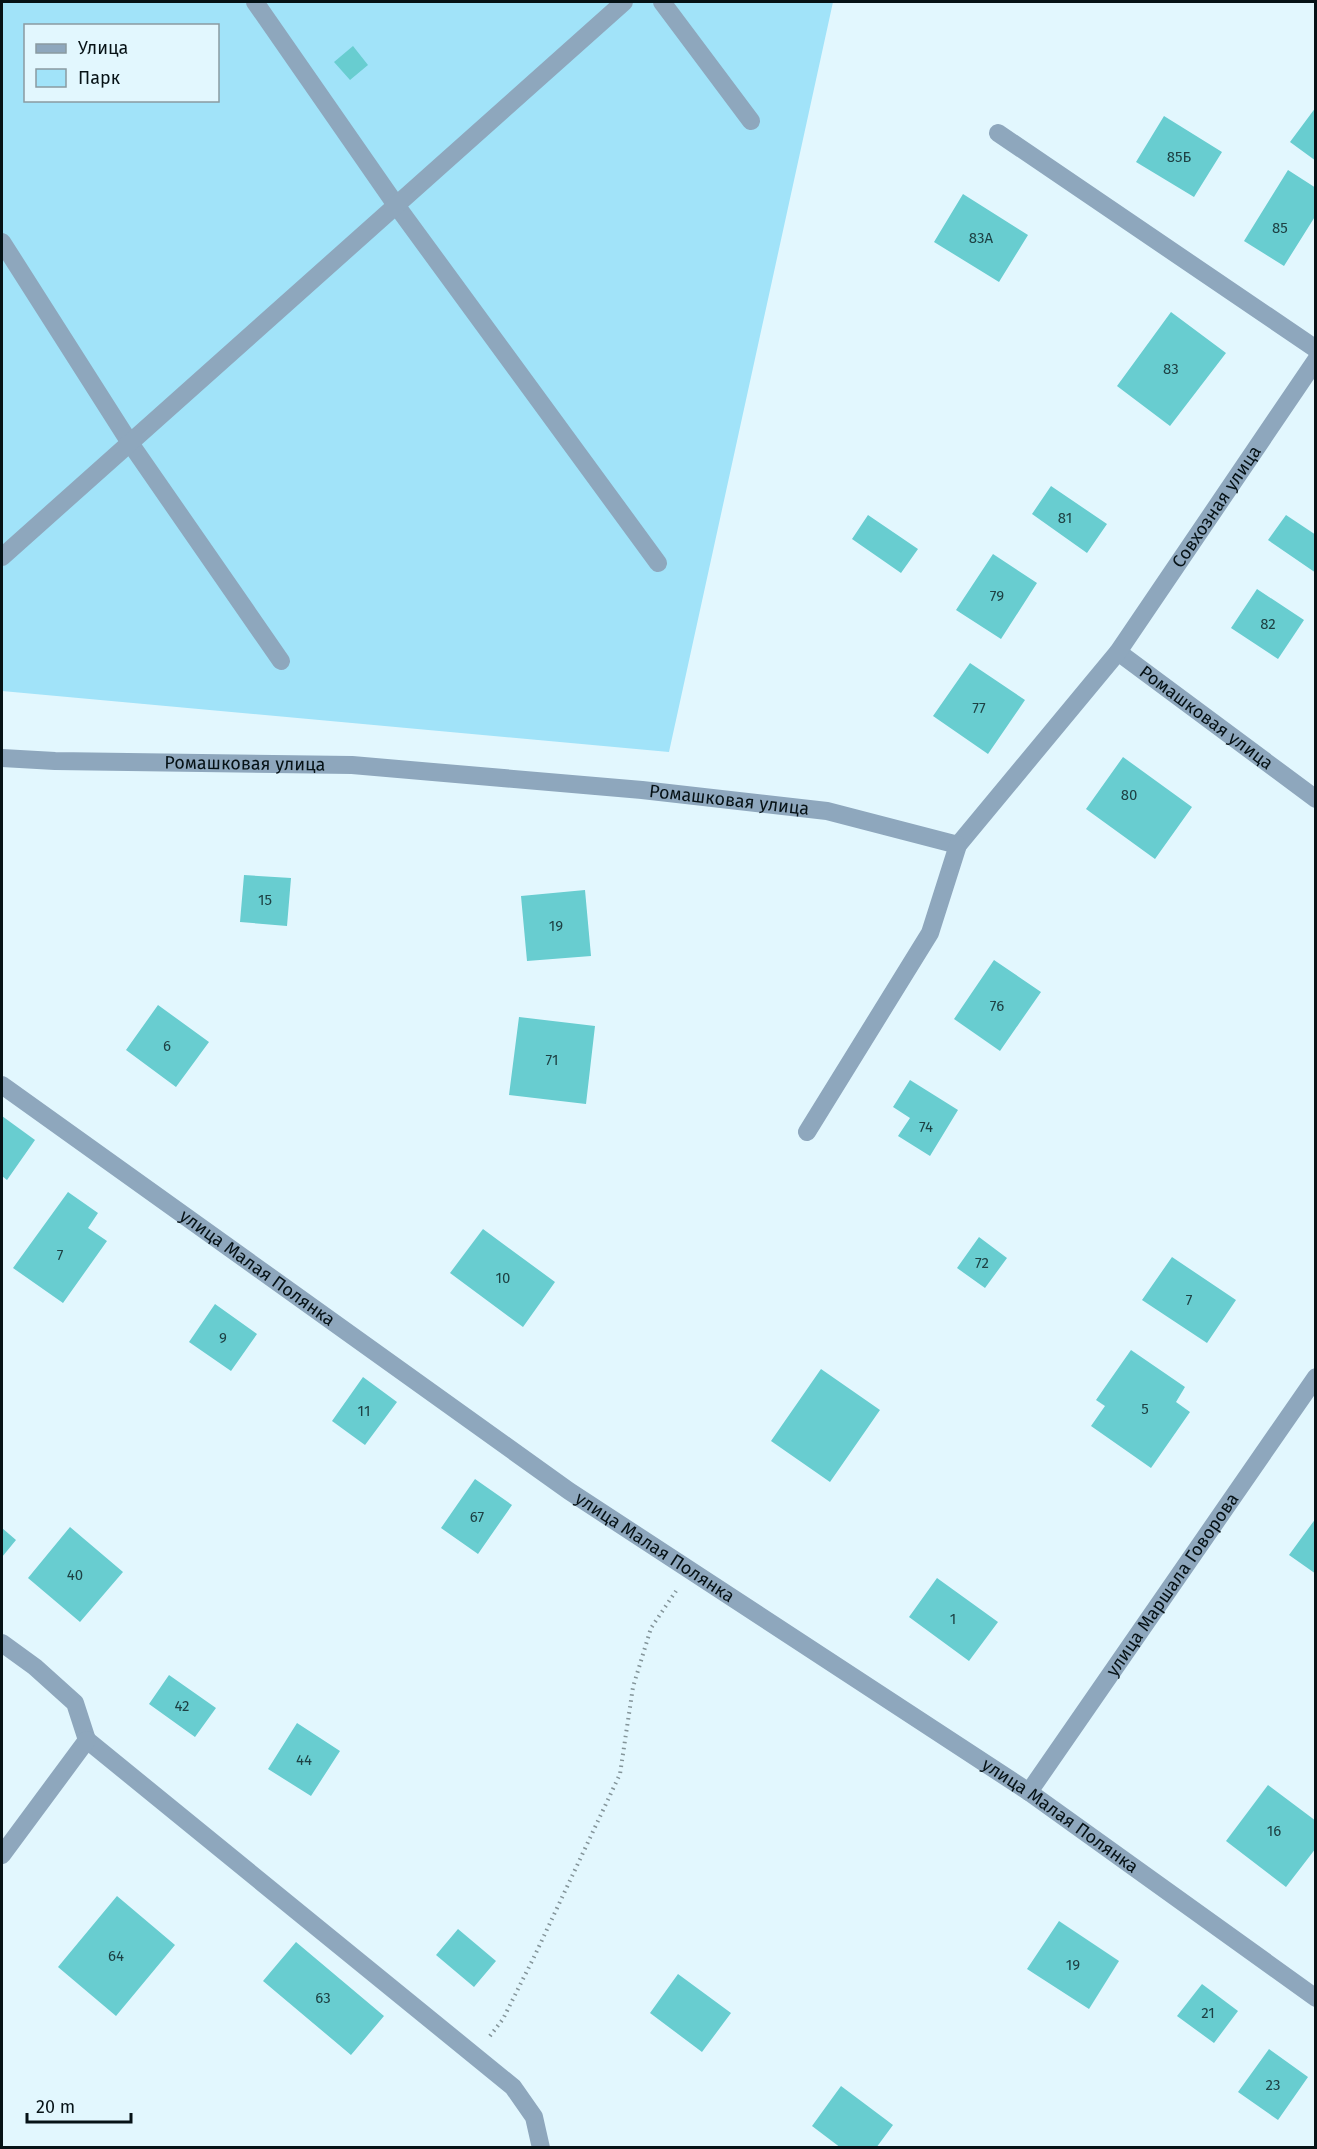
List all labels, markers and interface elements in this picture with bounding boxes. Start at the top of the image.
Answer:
legend [24,24,219,102]
text: Улица [78,37,128,59]
text: Парк [78,67,121,89]
house number: 85Б [1167,148,1192,166]
house number: 85 [1272,219,1288,237]
house number: 83А [969,229,994,247]
house number: 83 [1163,360,1179,378]
street label: Совхозная улица [1167,441,1266,572]
house number: 81 [1058,509,1072,527]
house number: 79 [990,587,1004,605]
house number: 82 [1260,615,1276,633]
street label: Ромашковая улица [1135,661,1278,774]
house number: 77 [972,699,986,717]
street label: Ромашковая улица [164,751,326,776]
street label: Ромашковая улица [648,780,810,820]
house number: 80 [1121,786,1137,804]
house number: 15 [258,891,272,909]
house number: 19 [549,917,563,935]
house number: 76 [990,997,1004,1015]
house number: 6 [163,1037,171,1055]
house number: 71 [546,1051,558,1069]
house number: 74 [919,1118,933,1136]
street label: улица Малая Полянка [175,1205,339,1331]
house number: 7 [57,1246,64,1264]
house number: 72 [975,1254,989,1272]
house number: 10 [496,1269,510,1287]
house number: 7 [1186,1291,1193,1309]
house number: 9 [219,1329,227,1347]
house number: 5 [1141,1400,1149,1418]
house number: 11 [358,1402,370,1420]
street label: улица Малая Полянка [571,1487,739,1607]
street label: улица Маршала Говорова [1101,1489,1243,1681]
house number: 67 [470,1508,484,1526]
house number: 40 [67,1566,83,1584]
house number: 1 [950,1610,956,1628]
house number: 42 [174,1697,190,1715]
house number: 44 [296,1751,312,1769]
street label: улица Малая Полянка [978,1753,1143,1878]
house number: 16 [1267,1822,1281,1840]
house number: 64 [108,1947,124,1965]
house number: 19 [1066,1956,1080,1974]
house number: 63 [315,1989,331,2007]
house number: 21 [1201,2004,1215,2022]
house number: 23 [1266,2076,1280,2094]
scale bar [27,2086,130,2124]
text: 20 m [36,2096,75,2118]

